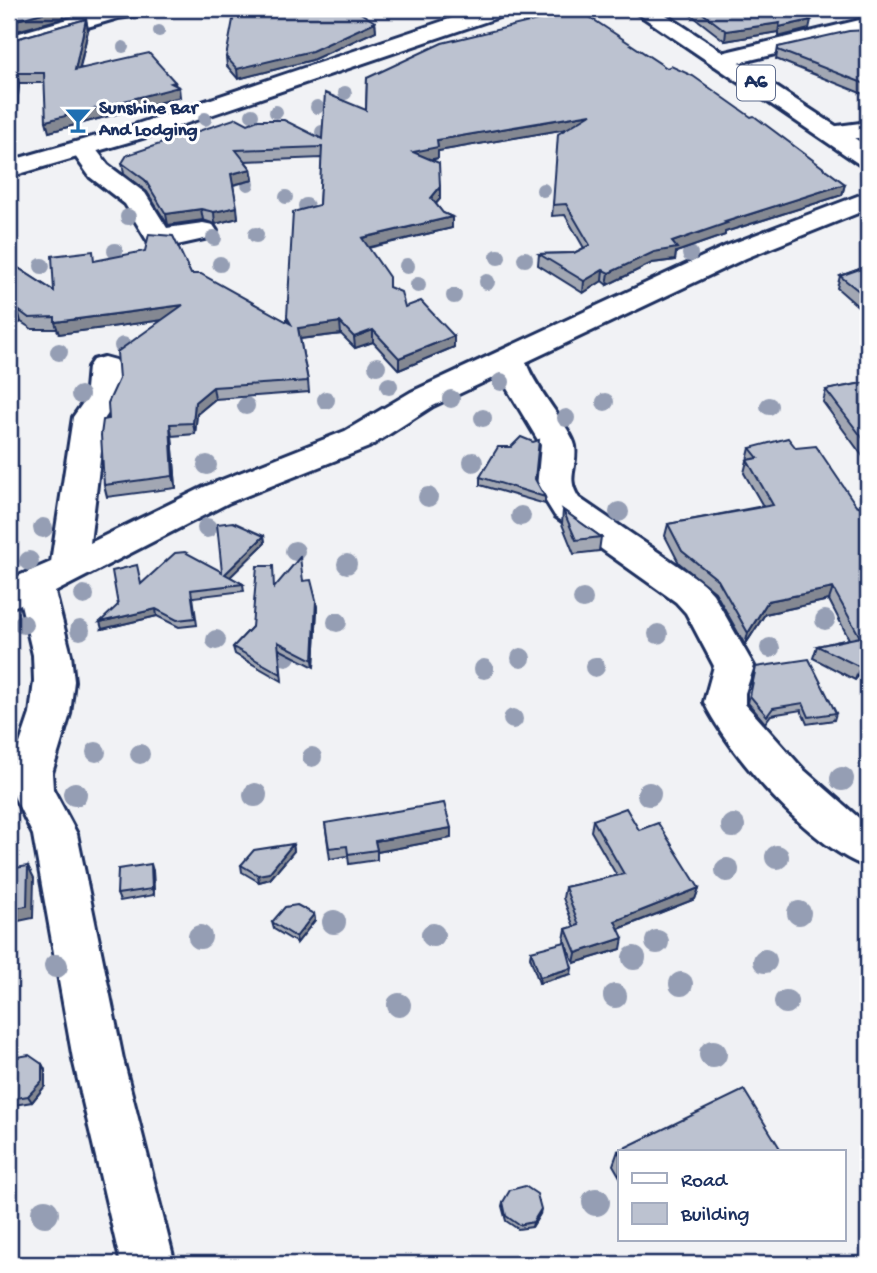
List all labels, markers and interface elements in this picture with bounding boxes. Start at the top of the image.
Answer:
road number: A6 [737,66,775,100]
place label: Sunshine Bar And Lodging [98,98,200,143]
bar icon: Sunshine Bar And Lodging [63,105,93,135]
legend [618,1150,846,1242]
text: Road [681,1170,729,1195]
text: Building [680,1204,750,1229]

